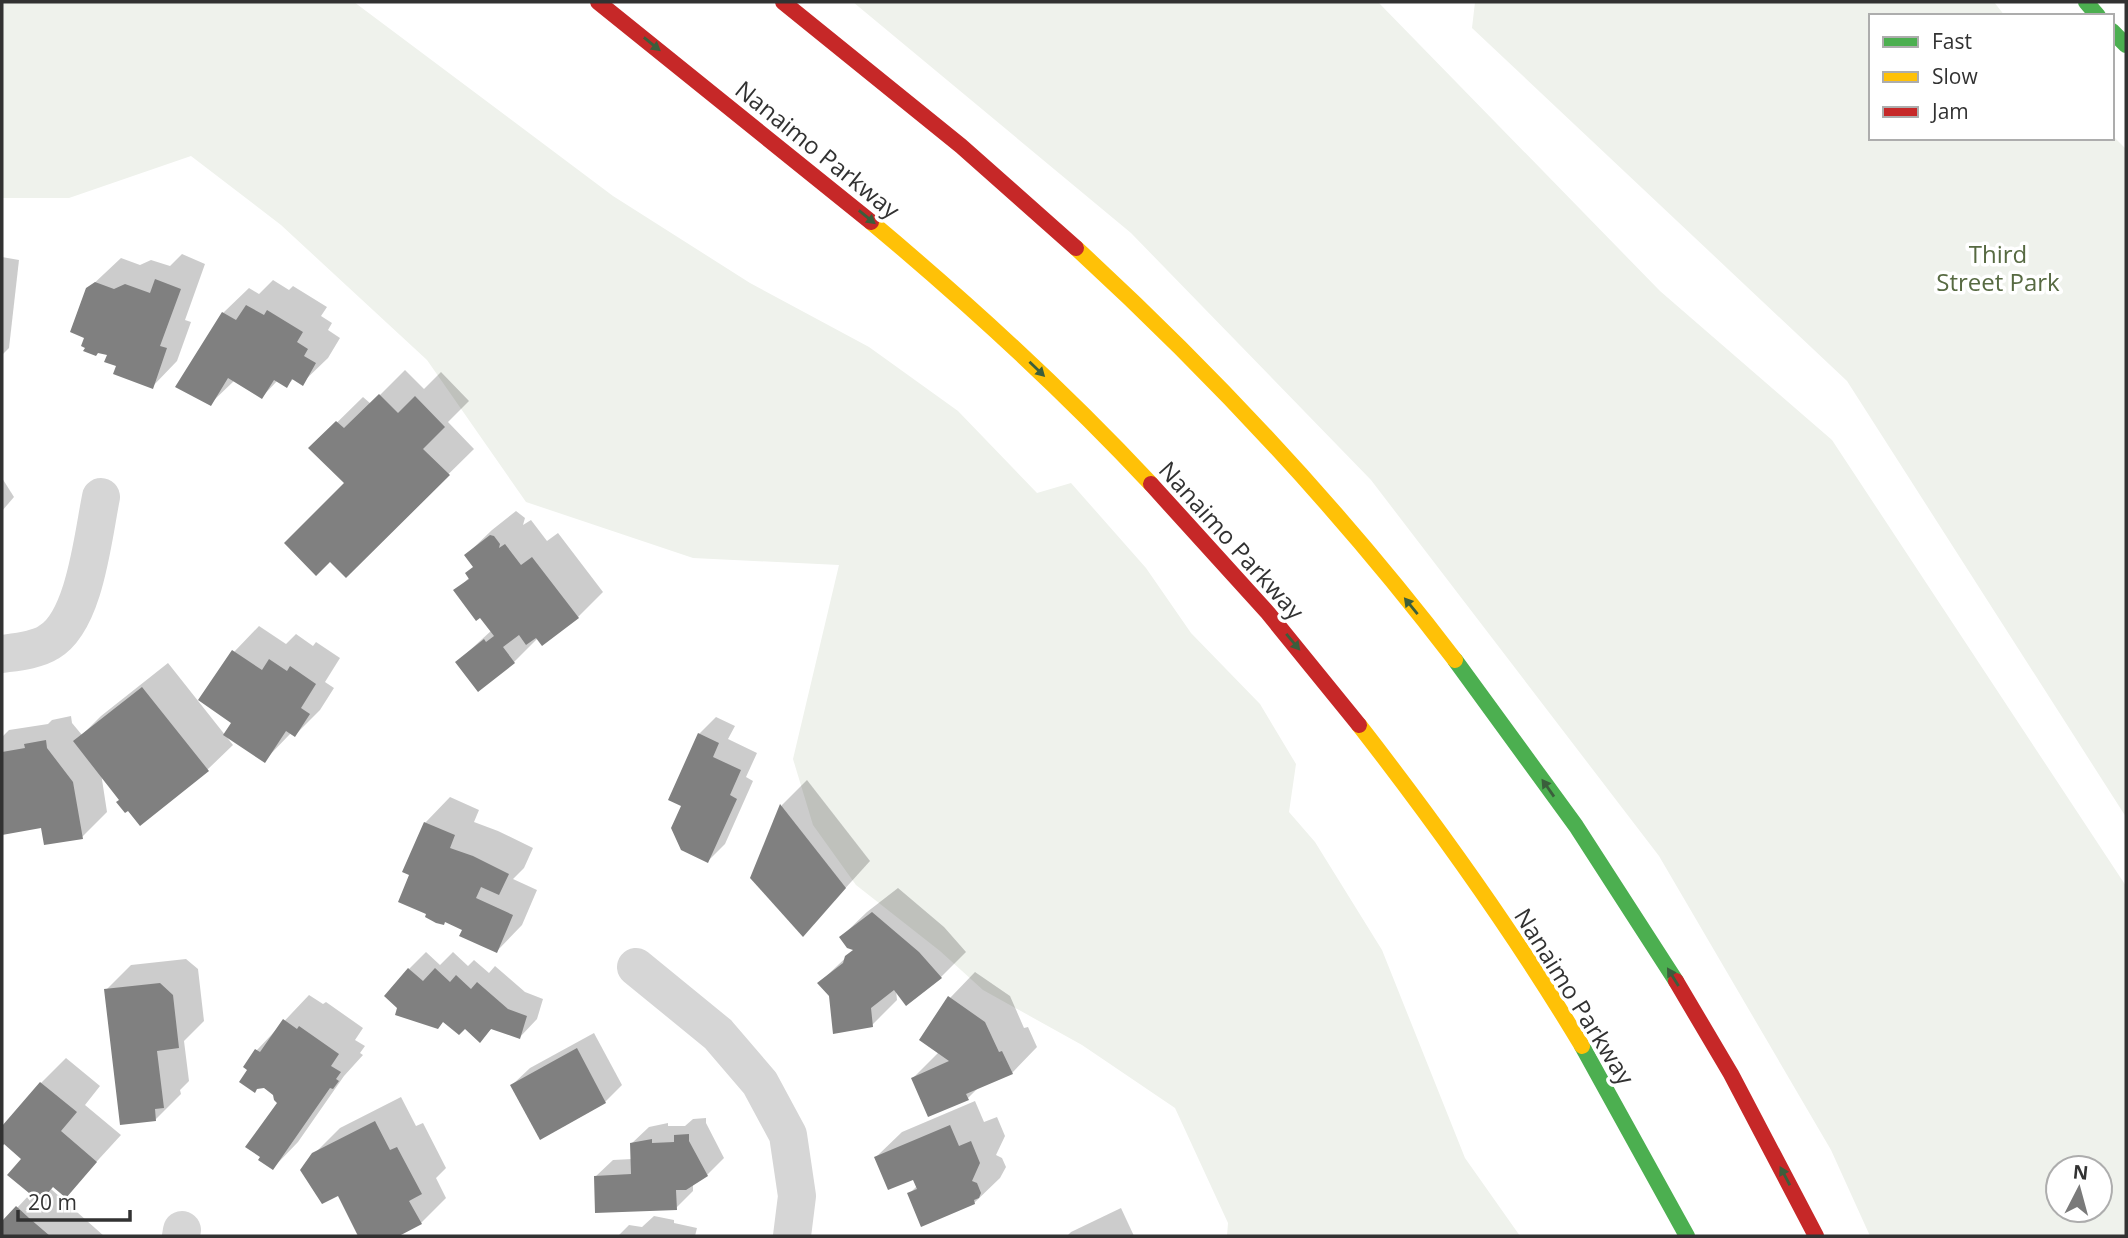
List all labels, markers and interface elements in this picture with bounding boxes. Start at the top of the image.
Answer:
legend [1869,14,2114,140]
text: Fast [1932,27,1972,55]
one-way arrow [643,36,660,51]
text: Slow [1932,62,1978,90]
street label: Nanaimo Parkway [729,72,908,226]
text: Jam [1930,97,1969,125]
one-way arrow [859,209,876,224]
park label: Third Street Park [1936,237,2060,298]
one-way arrow [1028,360,1045,376]
street label: Nanaimo Parkway [1152,454,1313,627]
one-way arrow [1404,598,1419,615]
one-way arrow [1285,633,1301,651]
one-way arrow [1541,779,1555,797]
street label: Nanaimo Parkway [1507,901,1643,1091]
one-way arrow [1667,968,1680,987]
north arrow [2044,1154,2114,1224]
text: N [2072,1158,2090,1186]
one-way arrow [1779,1166,1791,1185]
scale bar [18,1178,130,1222]
text: 20 m [28,1188,77,1216]

